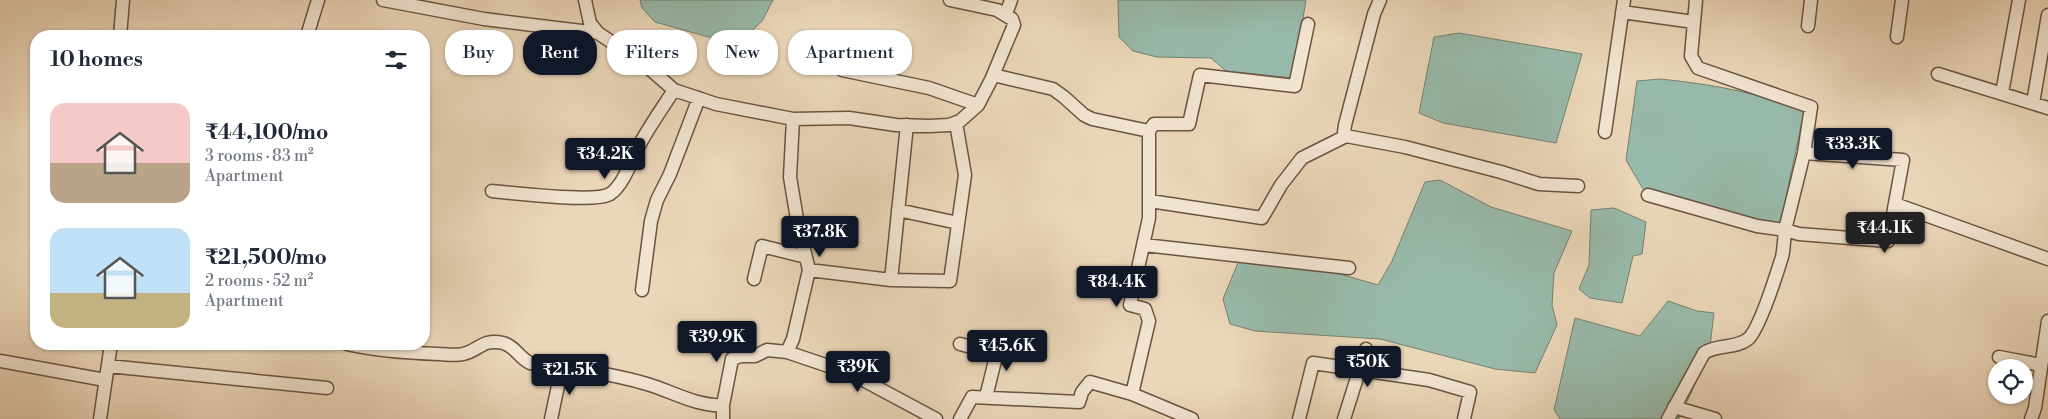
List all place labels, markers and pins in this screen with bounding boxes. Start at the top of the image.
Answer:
pin: ₹33.3K [1812,128,1894,170]
pin: ₹34.2K [564,138,646,180]
pin: ₹44.1K [1844,212,1926,254]
pin: ₹37.8K [779,216,861,258]
pin: ₹84.4K [1076,266,1158,308]
pin: ₹39.9K [676,320,758,363]
pin: ₹45.6K [966,330,1048,372]
pin: ₹50K [1338,346,1398,388]
pin: ₹39K [828,350,888,393]
pin: ₹21.5K [529,354,611,396]

